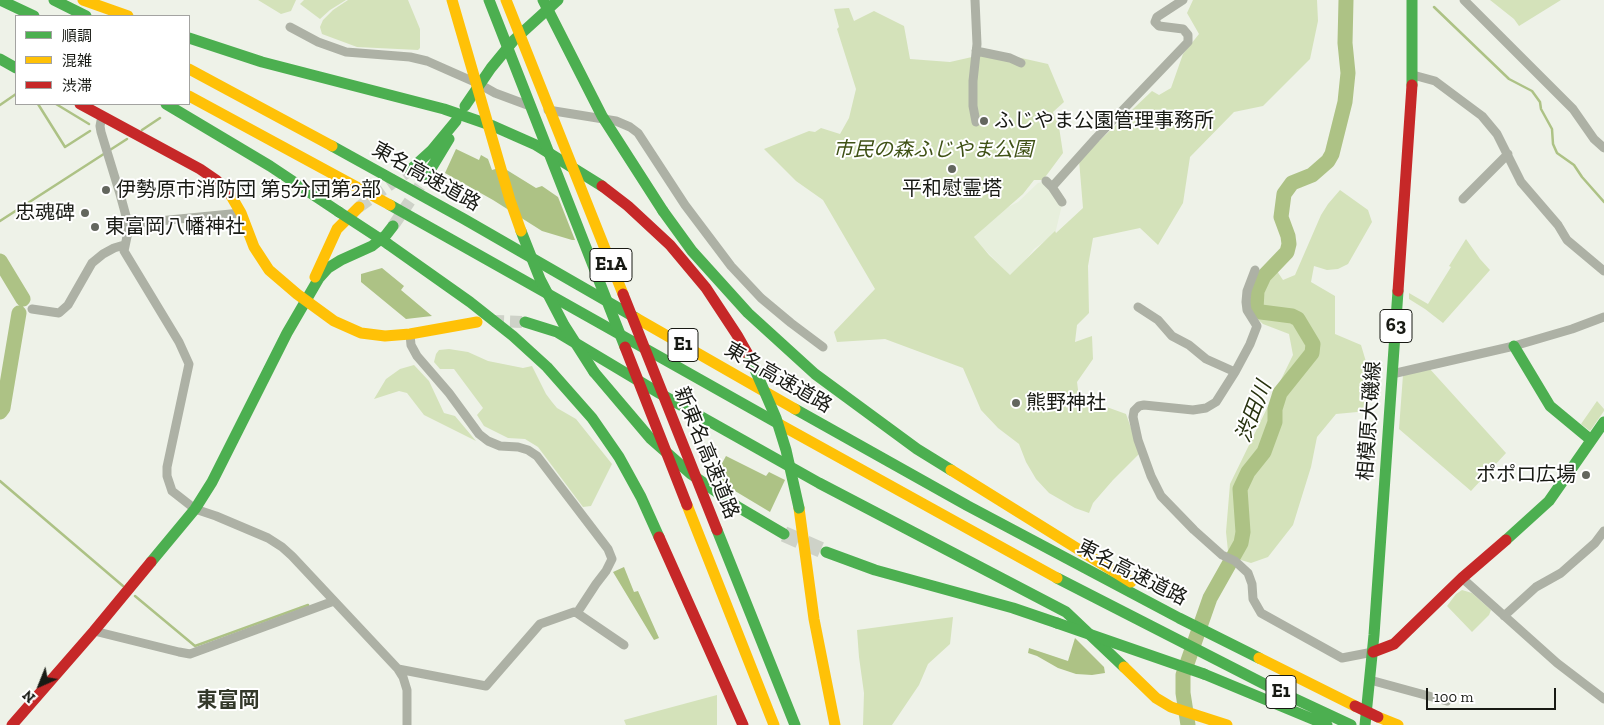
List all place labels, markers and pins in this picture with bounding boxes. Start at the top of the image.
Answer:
place label: ふじやま公園管理事務所 [994,109,1214,133]
marker: ふじやま公園管理事務所 [978,115,990,127]
marker: 平和慰霊塔 [946,163,958,175]
place label: 平和慰霊塔 [902,177,1002,201]
place label: 伊勢原市消防団 第5分団第2部 [116,178,381,202]
marker: 伊勢原市消防団 第5分団第2部 [100,184,112,196]
place label: 忠魂碑 [15,201,75,225]
marker: 忠魂碑 [79,207,91,219]
place label: 東富岡八幡神社 [105,215,245,239]
marker: 東富岡八幡神社 [89,221,101,233]
place label: 熊野神社 [1026,391,1106,415]
marker: 熊野神社 [1010,397,1022,409]
place label: ポポロ広場 [1476,463,1576,487]
marker: ポポロ広場 [1580,469,1592,481]

